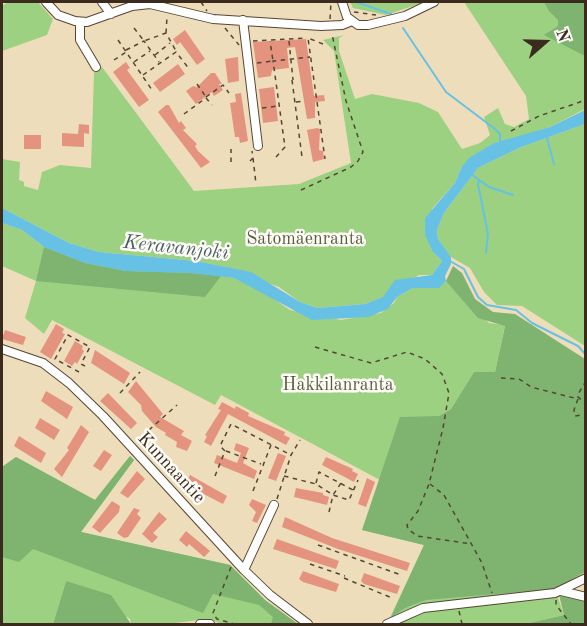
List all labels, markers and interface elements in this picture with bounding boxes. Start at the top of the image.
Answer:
north arrow [515,12,575,72]
text: N [552,27,572,44]
park label: Satomäenranta [246,228,364,250]
water label: Keravanjoki [122,231,230,265]
park label: Hakkilanranta [282,374,394,396]
street label: Kunnaantie [133,428,209,508]

